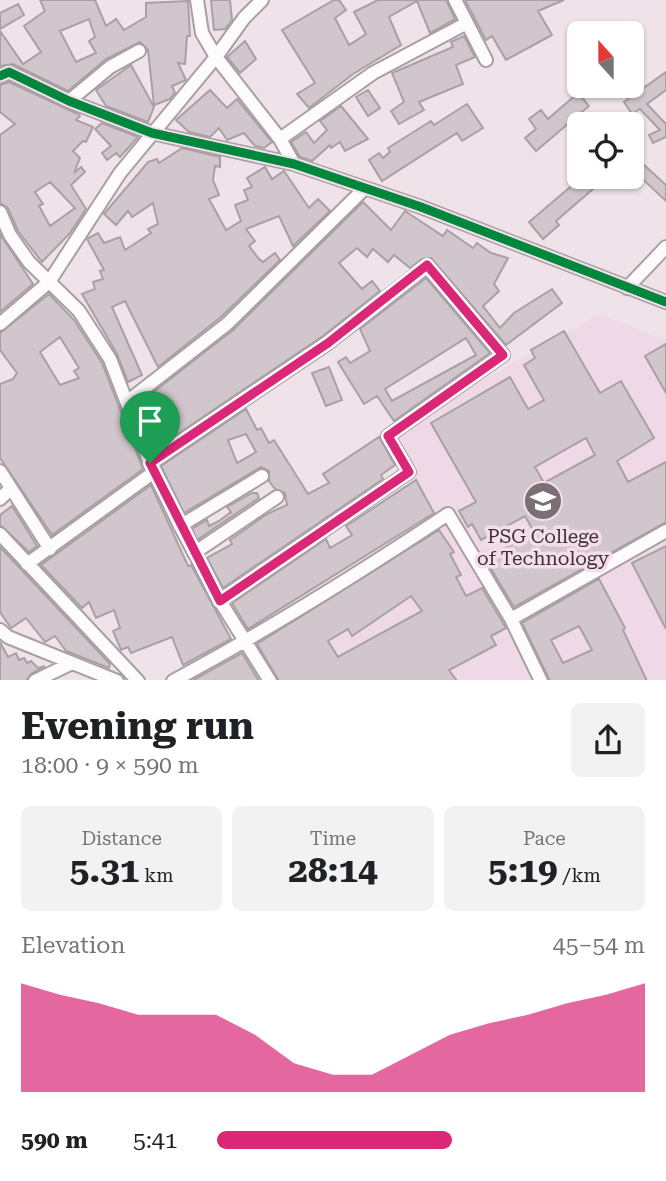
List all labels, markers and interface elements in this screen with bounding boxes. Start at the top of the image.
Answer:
north arrow [567,21,644,98]
map controls [567,21,644,189]
button: locate [567,112,644,189]
pin [120,391,180,463]
icon: arrive [131,402,169,440]
school or university icon: PSG College of Technology [522,480,564,522]
place label: PSG College of Technology [477,525,610,570]
button: share [571,703,645,777]
text: Evening run [21,704,254,748]
text: 18:00 · 9 × 590 m [21,752,199,779]
text: Distance [81,827,162,850]
text: Time [310,827,356,850]
text: Pace [523,827,566,850]
text: 5.31 [70,850,139,891]
text: 28:14 [288,850,378,891]
text: 5:19 [488,850,558,891]
text: km [139,864,174,887]
text: /km [558,864,601,887]
text: Elevation [21,932,125,959]
text: 45–54 m [553,932,645,959]
text: 590 m [21,1127,88,1154]
text: 5:41 [133,1127,178,1154]

